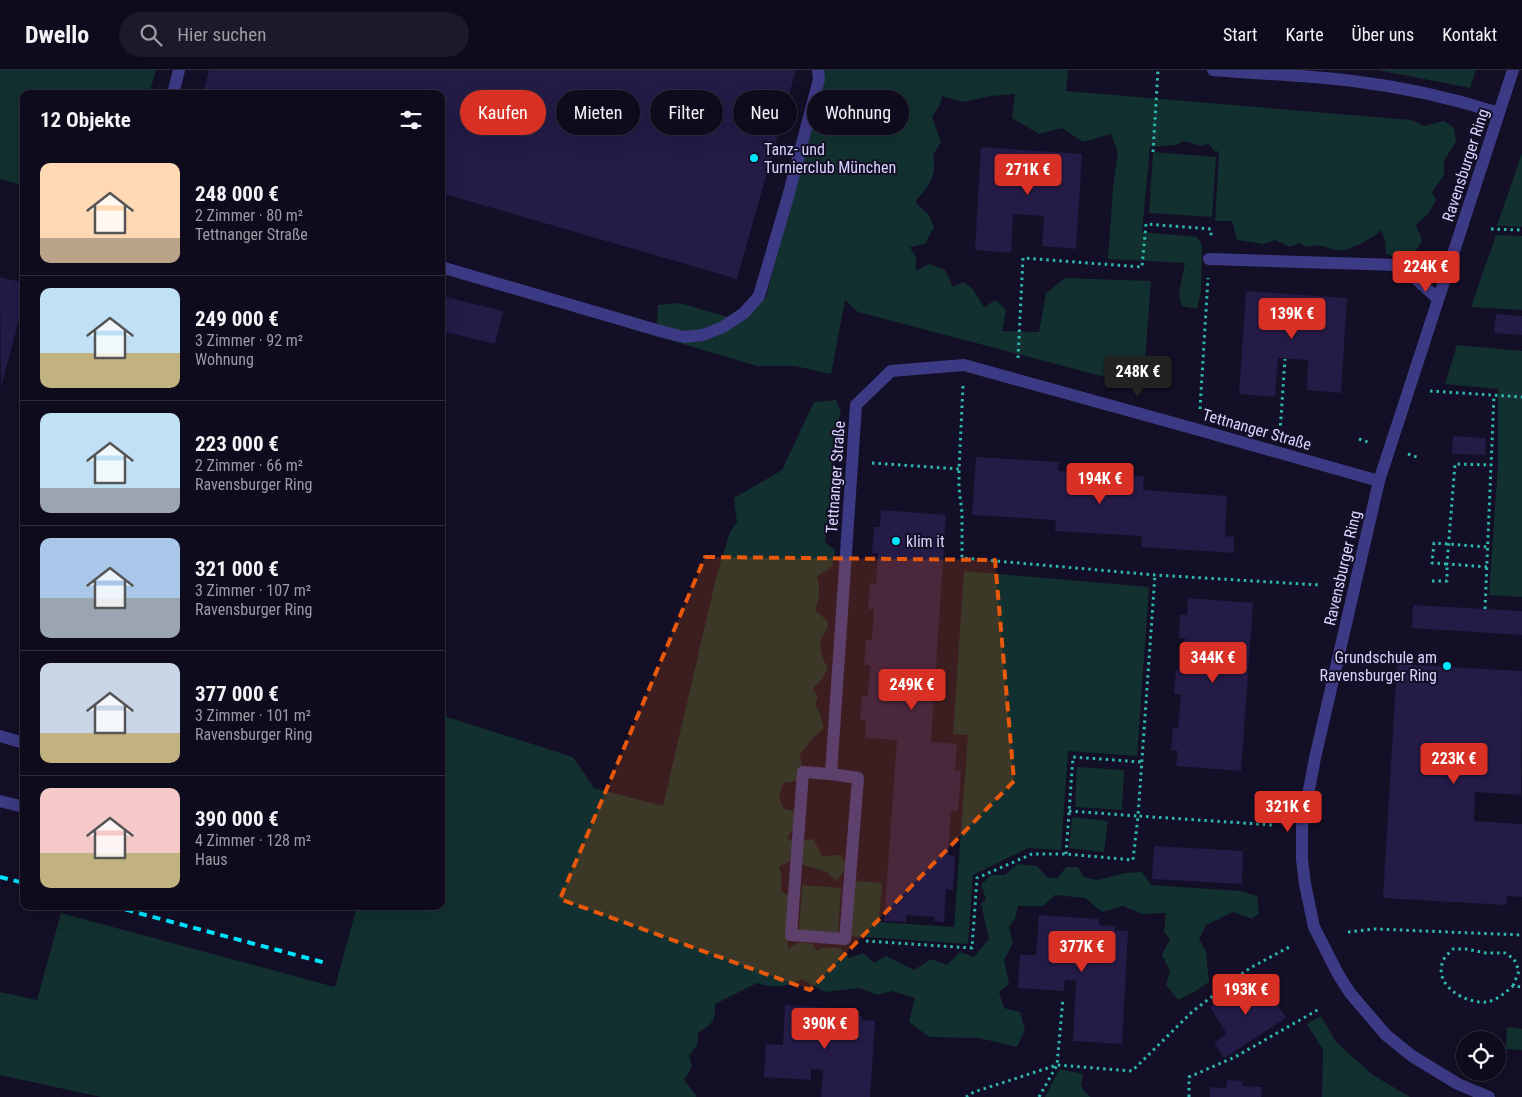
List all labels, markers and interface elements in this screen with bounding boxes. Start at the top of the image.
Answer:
search box [119,12,469,57]
text: Dwello [25,21,89,49]
icon: search [137,21,165,49]
text: Hier suchen [177,23,266,46]
text: Start [1223,24,1257,45]
text: Karte [1285,24,1324,45]
text: Über uns [1352,24,1414,45]
text: Kontakt [1442,24,1497,45]
chip: Kaufen [460,90,546,135]
chip: Mieten [556,90,640,135]
chip: Filter [650,90,723,135]
chip: Neu [733,90,797,135]
chip: Wohnung [807,90,909,135]
icon: filters [397,106,425,134]
street label: Ravensburger Ring [1438,106,1493,224]
text: 12 Objekte [40,108,131,132]
place label: Tanz- und Turnierclub München [764,140,896,177]
marker: Tanz- und Turnierclub München [748,152,760,164]
pin: 271K € [987,154,1069,196]
text: 271K € [1006,160,1050,179]
text: 248 000 € [195,182,279,206]
icon: home [80,183,140,243]
text: 2 Zimmer · 80 m² [195,206,303,225]
text: Tettnanger Straße [195,225,308,244]
pin: 224K € [1385,250,1467,293]
text: 224K € [1404,257,1448,276]
pin: 139K € [1251,298,1333,340]
text: 139K € [1270,304,1314,323]
text: 249 000 € [195,307,279,331]
icon: home [80,308,140,368]
text: 3 Zimmer · 92 m² [195,331,303,350]
text: Wohnung [195,350,254,369]
pin: 248K € [1097,356,1179,398]
text: 248K € [1116,362,1160,381]
street label: Tettnanger Straße [1200,405,1314,454]
street label: Tettnanger Straße [822,420,849,534]
text: 223 000 € [195,432,279,456]
icon: home [80,433,140,493]
text: 2 Zimmer · 66 m² [195,456,303,475]
pin: 194K € [1059,462,1141,505]
text: 194K € [1078,469,1122,488]
text: Ravensburger Ring [195,475,312,494]
street label: Ravensburger Ring [1320,509,1365,627]
place label: klim it [906,532,945,551]
marker: klim it [890,535,902,547]
text: 321 000 € [195,557,279,581]
icon: home [80,558,140,618]
text: 3 Zimmer · 107 m² [195,581,311,600]
text: Ravensburger Ring [195,600,312,619]
pin: 344K € [1172,642,1254,684]
text: 344K € [1191,648,1235,667]
place label: Grundschule am Ravensburger Ring [1320,648,1437,685]
marker: Grundschule am Ravensburger Ring [1441,660,1453,672]
pin: 249K € [871,668,953,711]
text: 249K € [890,675,934,694]
text: 377 000 € [195,682,279,706]
icon: home [80,683,140,743]
text: 3 Zimmer · 101 m² [195,706,311,725]
text: Ravensburger Ring [195,725,312,744]
pin: 223K € [1413,742,1495,785]
text: 223K € [1432,749,1476,768]
pin: 321K € [1247,790,1329,833]
text: 321K € [1266,797,1310,816]
text: 390 000 € [195,807,279,831]
icon: home [80,808,140,868]
text: 4 Zimmer · 128 m² [195,831,311,850]
text: Haus [195,850,228,869]
pin: 377K € [1041,930,1123,973]
text: 377K € [1060,937,1104,956]
pin: 193K € [1205,974,1287,1016]
text: 193K € [1224,980,1268,999]
pin: 390K € [784,1008,866,1050]
text: 390K € [803,1014,847,1033]
map controls [1456,1031,1506,1081]
button: locate [1456,1031,1506,1081]

